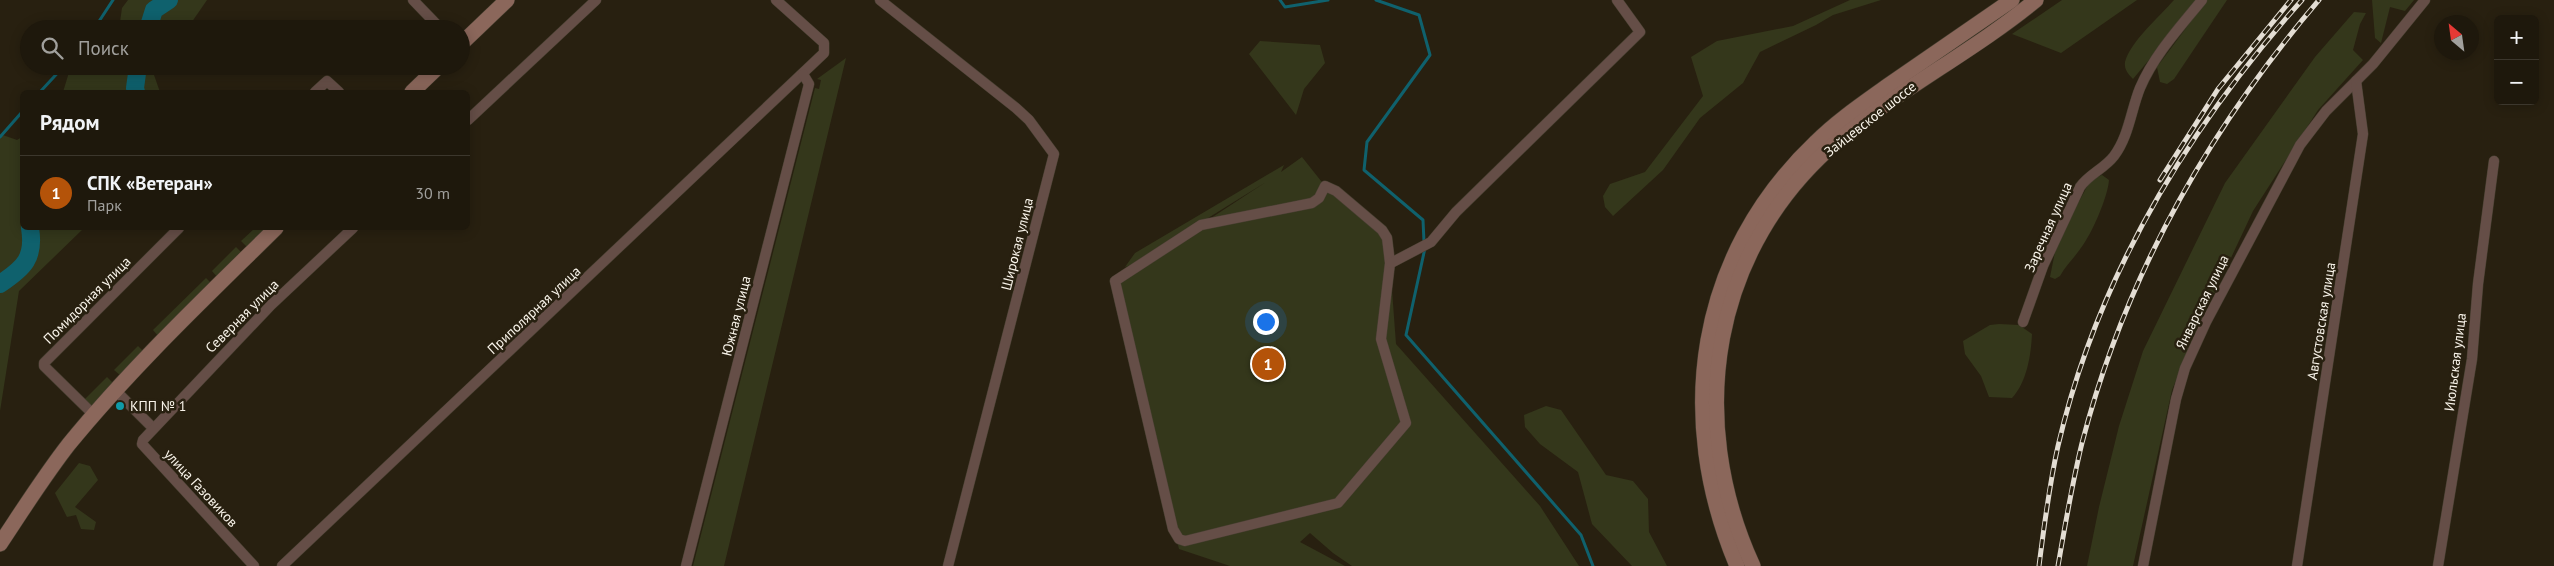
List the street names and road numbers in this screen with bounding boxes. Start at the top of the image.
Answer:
street label: Зайцевское шоссе [1820,77,1920,161]
street label: Заречная улица [2020,179,2076,275]
street label: Широкая улица [997,196,1037,292]
street label: Помидорная улица [39,252,135,348]
street label: Январская улица [2171,252,2233,352]
street label: Августовская улица [2303,261,2339,381]
street label: Приполярная улица [484,262,584,358]
street label: Южная улица [717,274,755,358]
street label: Северная улица [201,275,283,357]
street label: Июльская улица [2440,312,2470,412]
street label: улица Газовиков [160,445,242,531]

